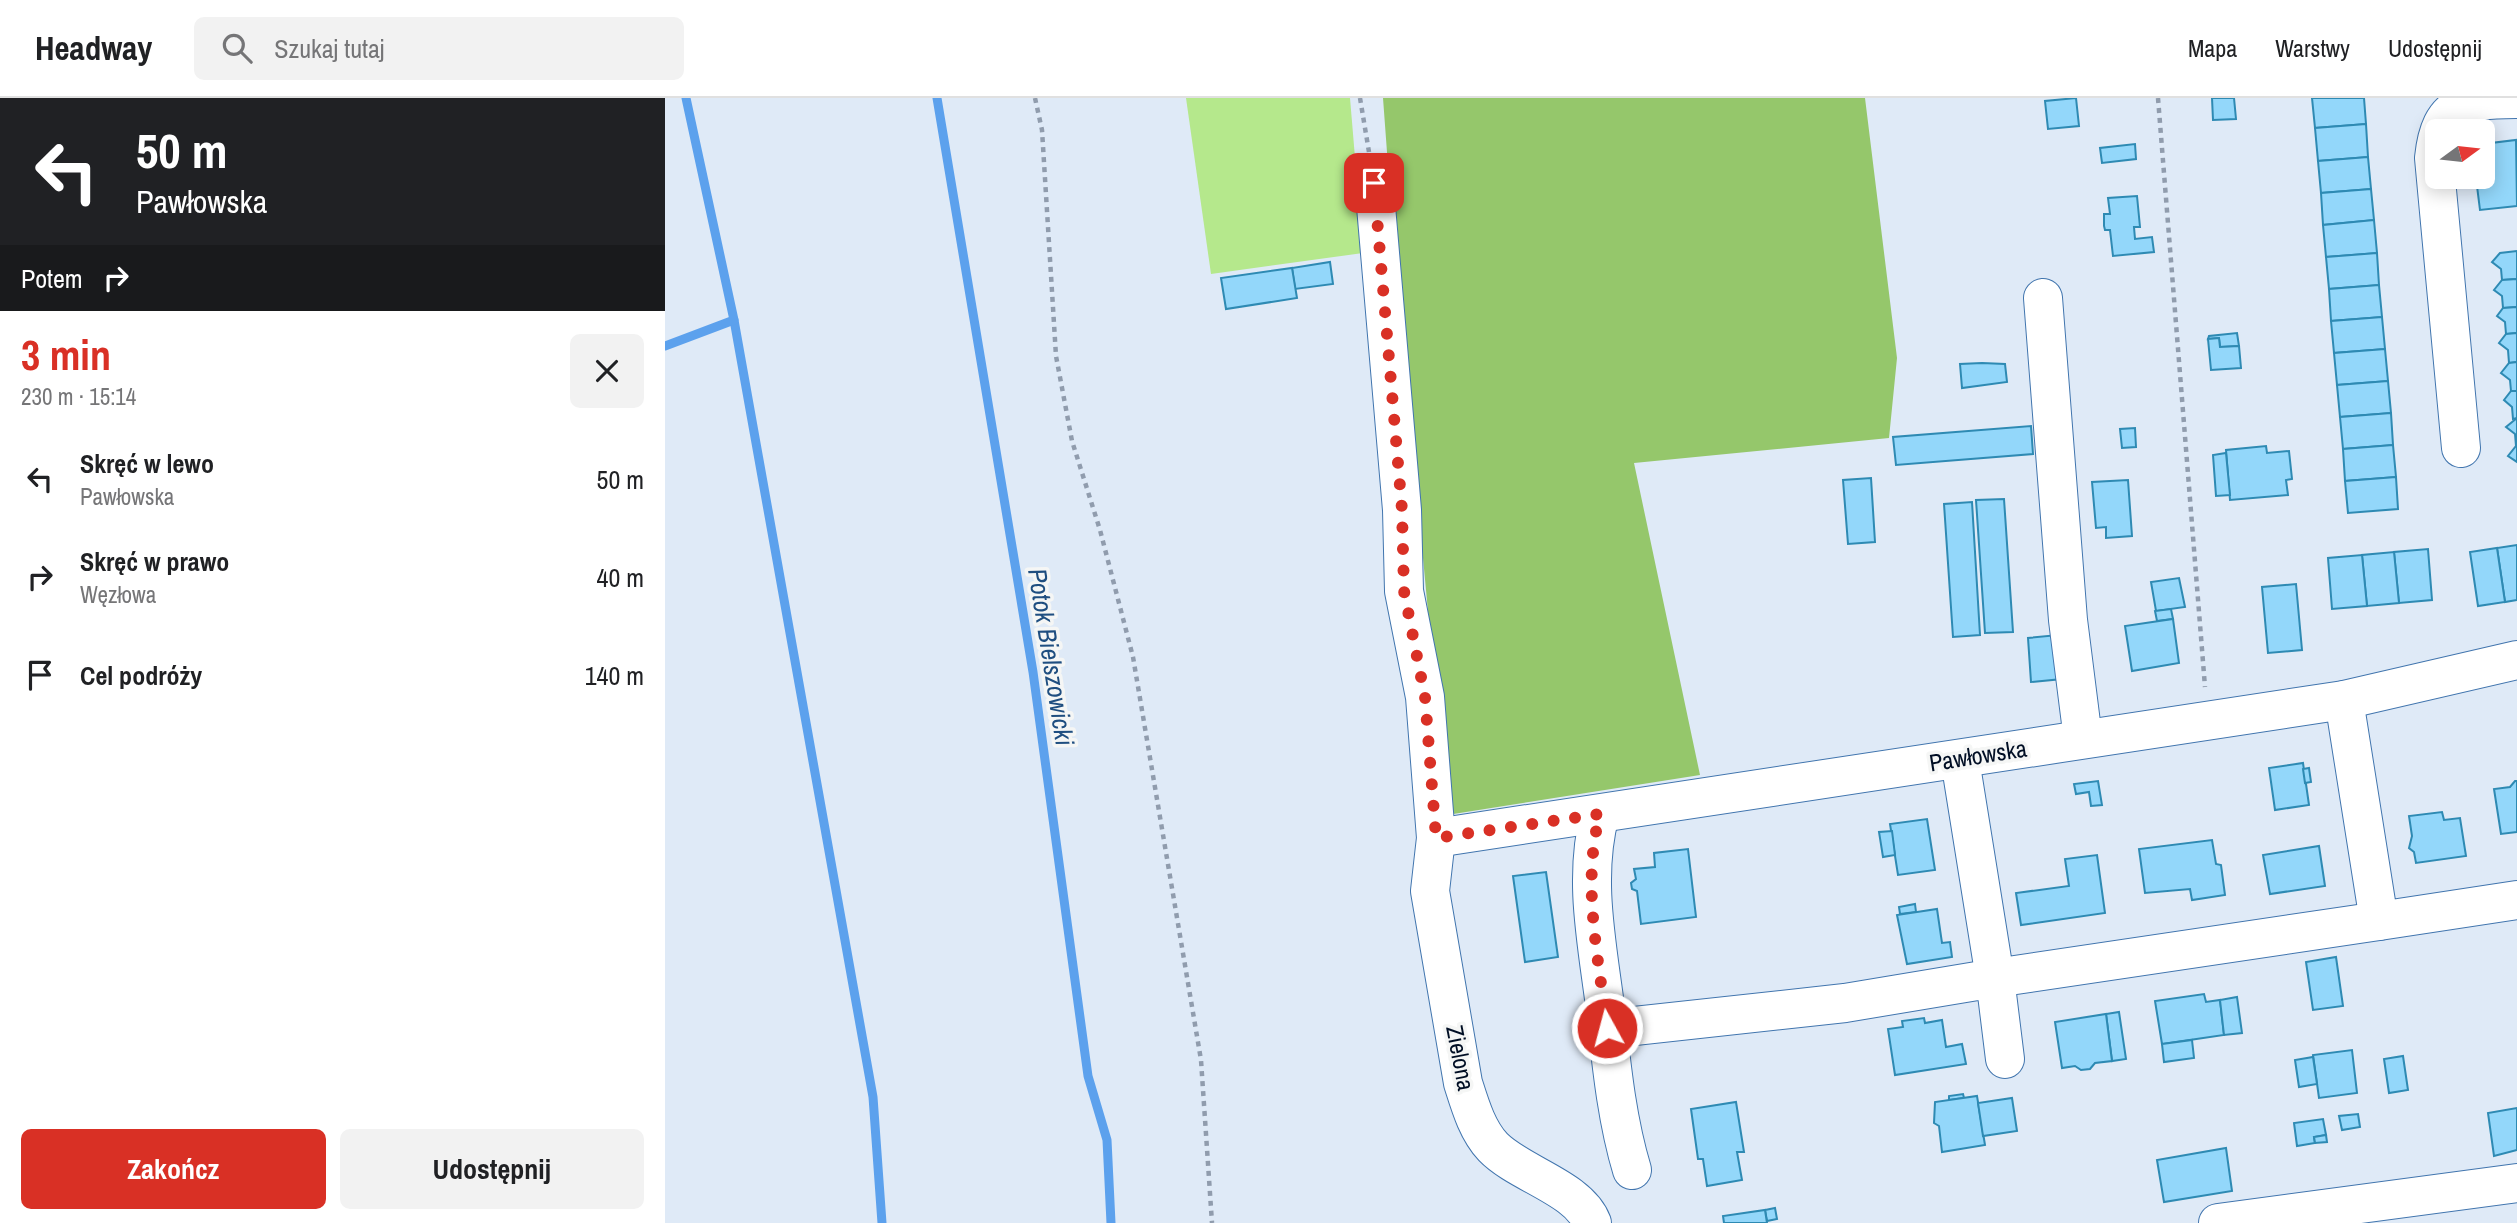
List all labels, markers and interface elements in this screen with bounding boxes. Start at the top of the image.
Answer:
search box [194,17,684,80]
text: Headway [35,26,152,70]
icon: search [218,29,256,67]
text: Szukaj tutaj [274,31,385,66]
text: Mapa [2188,32,2237,64]
text: Warstwy [2275,32,2350,64]
text: Udostępnij [2388,32,2482,64]
text: 50 m [136,117,228,183]
north arrow [2425,119,2495,189]
map controls [2425,119,2495,189]
icon: left [21,126,112,217]
pin [1344,153,1404,213]
icon: arrive [1355,164,1393,202]
text: Pawłowska [136,180,267,223]
icon: right [97,259,135,297]
text: Potem [21,261,83,296]
text: 3 min [21,327,111,383]
button: close [570,334,644,408]
text: 230 m · 15:14 [21,381,136,412]
text: Skręć w lewo [80,446,214,481]
icon: left [21,460,59,498]
text: 50 m [597,462,644,497]
text: Pawłowska [80,481,174,512]
text: Skręć w prawo [80,544,229,579]
icon: right [21,558,59,596]
text: 40 m [597,560,644,595]
water label: Potok Bielszowicki [1020,566,1083,748]
text: Węzłowa [80,579,156,610]
icon: arrive [21,656,59,694]
text: Cel podróży [80,658,202,693]
text: 140 m [585,658,644,693]
street label: Pawłowska [1927,732,2029,779]
position arrow [1570,991,1644,1065]
street label: Zielona [1439,1023,1483,1093]
button: Zakończ [21,1129,326,1209]
button: Udostępnij [340,1129,644,1209]

